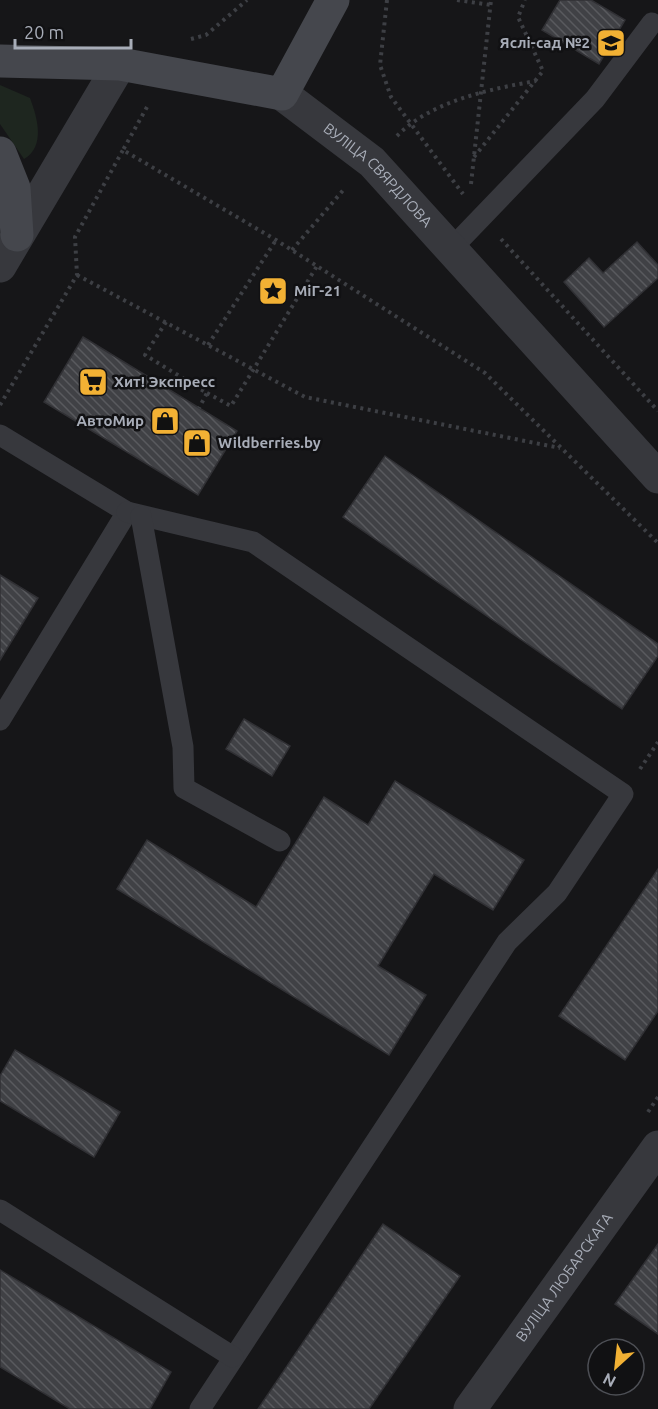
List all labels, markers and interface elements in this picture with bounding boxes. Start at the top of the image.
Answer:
scale bar [15,12,130,50]
text: 20 m [24,22,64,42]
school or university icon: Яслі-сад №2 [595,27,627,59]
place label: Яслі-сад №2 [500,34,590,51]
street label: ВУЛІЦА СВЯРДЛОВА [320,119,436,231]
place icon: МіГ-21 [257,275,289,307]
place label: МіГ-21 [294,282,341,299]
supermarket icon: Хит! Экспресс [77,366,109,398]
place label: Хит! Экспресс [114,373,215,390]
shop icon: АвтоМир [149,405,181,437]
place label: АвтоМир [77,412,144,429]
shop icon: Wildberries.by [181,427,213,459]
place label: Wildberries.by [218,434,321,451]
street label: ВУЛІЦА ЛЮБАРСКАГА [512,1209,616,1345]
north arrow [586,1337,646,1397]
text: N [600,1370,619,1391]

